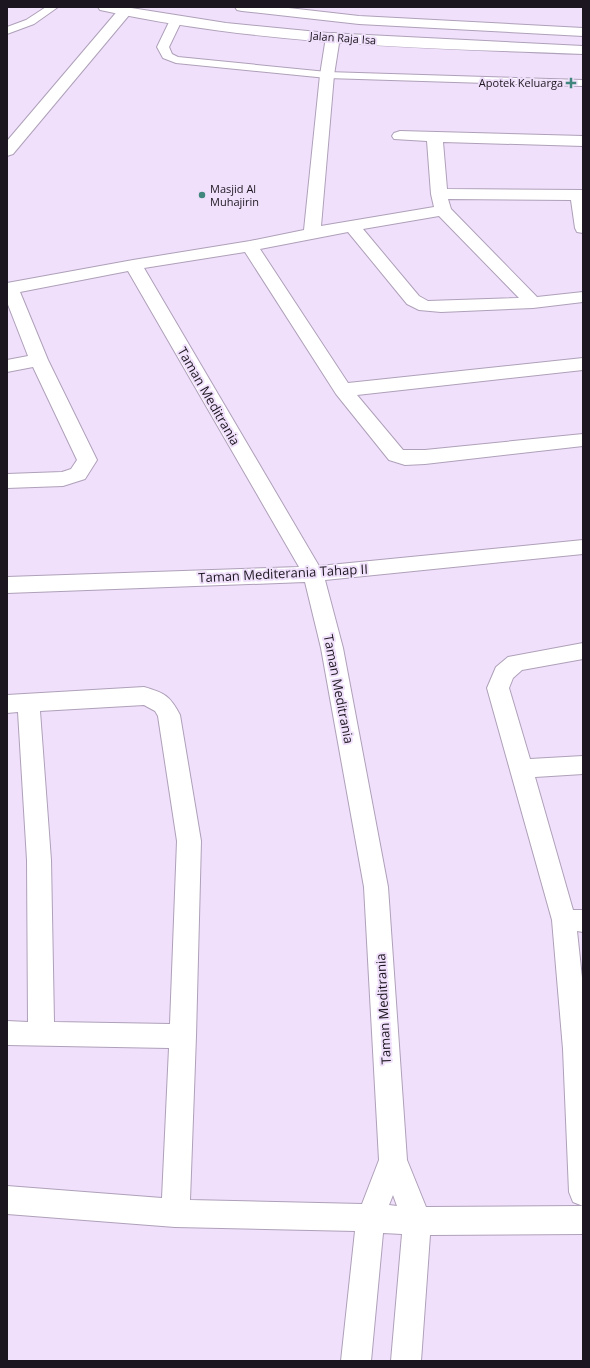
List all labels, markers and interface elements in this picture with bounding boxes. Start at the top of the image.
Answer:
street label: Jalan Raja Isa [308,28,377,47]
place label: Apotek Keluarga [479,75,563,90]
marker: Apotek Keluarga [566,78,576,88]
place label: Masjid Al Muhajirin [210,181,259,209]
marker: Masjid Al Muhajirin [197,190,207,200]
street label: Taman Meditrania [173,343,245,449]
street label: Taman Mediterania Tahap II [198,560,368,586]
street label: Taman Meditrania [320,633,358,745]
street label: Taman Meditrania [371,953,395,1065]

